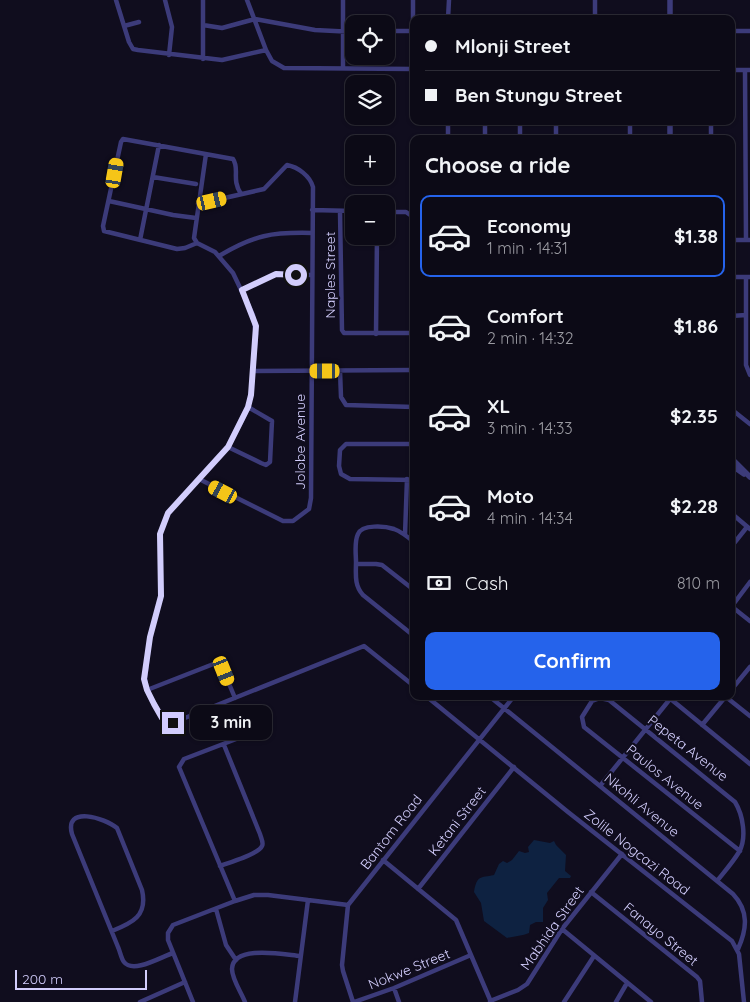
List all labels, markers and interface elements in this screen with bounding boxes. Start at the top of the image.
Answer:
map controls [345,15,395,245]
button: locate [345,15,395,65]
text: Mlonji Street [455,34,571,58]
button: layers [345,75,395,125]
text: Ben Stungu Street [455,83,622,107]
button: + [345,135,395,185]
text: Choose a ride [425,151,570,179]
car [105,157,124,189]
car [195,190,228,212]
button: − [345,195,395,245]
icon: car [427,214,472,259]
text: Economy [487,214,571,238]
text: $1.38 [674,224,718,248]
street label: Naples Street [321,231,339,318]
text: 1 min · 14:31 [487,238,568,258]
route start [285,264,307,286]
icon: car [427,304,472,349]
text: Comfort [487,304,564,328]
text: $1.86 [674,314,718,338]
text: 2 min · 14:32 [487,328,574,348]
car [310,364,340,379]
street label: Jolobe Avenue [291,394,309,490]
icon: car [427,394,472,439]
text: XL [487,394,510,418]
text: $2.35 [670,404,718,428]
text: 3 min · 14:33 [487,418,573,438]
car [206,478,239,506]
icon: car [427,484,472,529]
text: Moto [487,484,534,508]
text: $2.28 [670,494,718,518]
text: 4 min · 14:34 [487,508,573,528]
icon: cash [425,569,453,597]
text: Cash [465,571,509,595]
text: 810 m [677,573,720,593]
button: Confirm [425,632,720,690]
car [211,654,236,688]
callout: 3 min [190,706,273,740]
street label: Pepeta Avenue [644,711,732,785]
route end [162,712,184,734]
text: 3 min [210,712,252,732]
street label: Paulos Avenue [623,740,707,814]
street label: Nkohli Avenue [601,769,683,841]
street label: Ketani Street [424,782,490,859]
street label: Bantom Road [356,791,426,873]
street label: Zolile Nogcazi Road [580,805,694,899]
street label: Mabhida Street [516,882,588,974]
street label: Fanayo Street [620,898,702,970]
street label: Nokwe Street [365,944,453,994]
scale bar [15,967,148,990]
text: 200 m [22,970,63,988]

